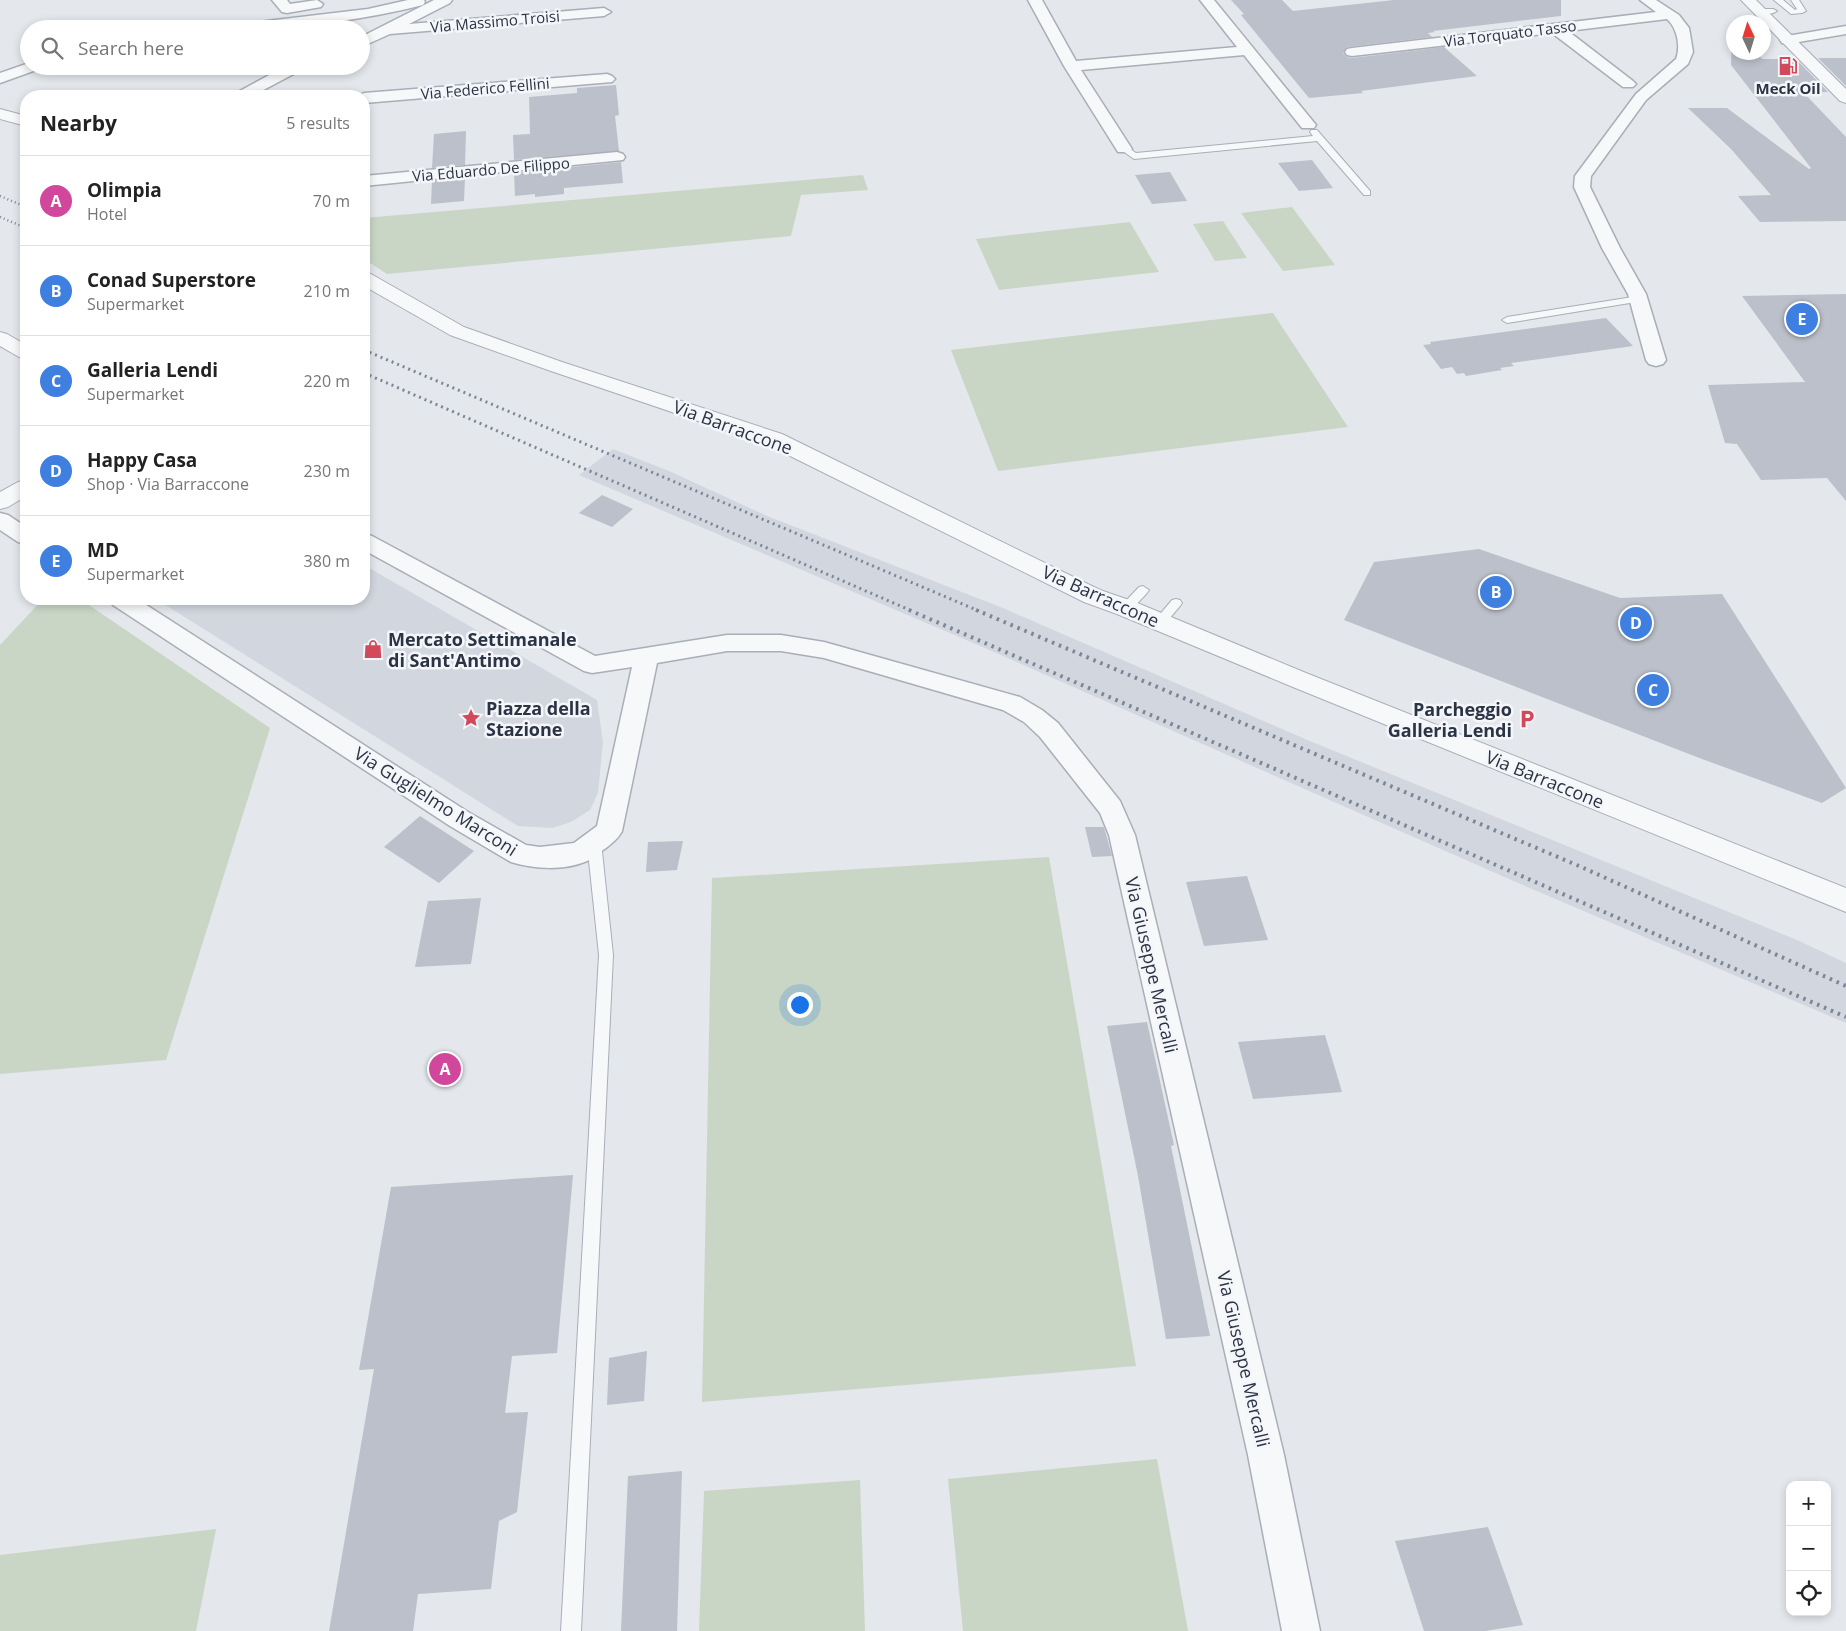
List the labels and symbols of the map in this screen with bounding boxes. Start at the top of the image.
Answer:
street label: Via Massimo Troisi [429,5,561,37]
street label: Via Torquato Tasso [1443,15,1577,51]
north arrow [1726,15,1771,60]
fuel station icon: Meck Oil [1777,55,1799,77]
street label: Via Federico Fellini [420,72,550,104]
place label: Meck Oil [1755,78,1821,98]
street label: Via Eduardo De Filippo [411,152,571,186]
pin: E [1786,300,1818,338]
street label: Via Barraccone [670,394,796,460]
street label: Via Barraccone [1039,560,1163,632]
pin: B [1480,573,1512,611]
pin: D [1620,604,1652,642]
place label: Mercato Settimanale di Sant'Antimo [388,627,577,672]
shop icon: Mercato Settimanale di Sant'Antimo [362,638,384,660]
pin: C [1637,671,1669,709]
place label: Piazza della Stazione [486,696,591,741]
place label: Parcheggio Galleria Lendi [1388,697,1512,742]
place icon: Piazza della Stazione [460,707,482,729]
parking icon: Parcheggio Galleria Lendi [1516,708,1538,730]
street label: Via Guglielmo Marconi [350,741,522,861]
street label: Via Barraccone [1482,744,1608,814]
street label: Via Giuseppe Mercalli [1120,875,1184,1055]
your location [787,992,813,1018]
pin: A [429,1050,461,1088]
street label: Via Giuseppe Mercalli [1212,1269,1276,1449]

